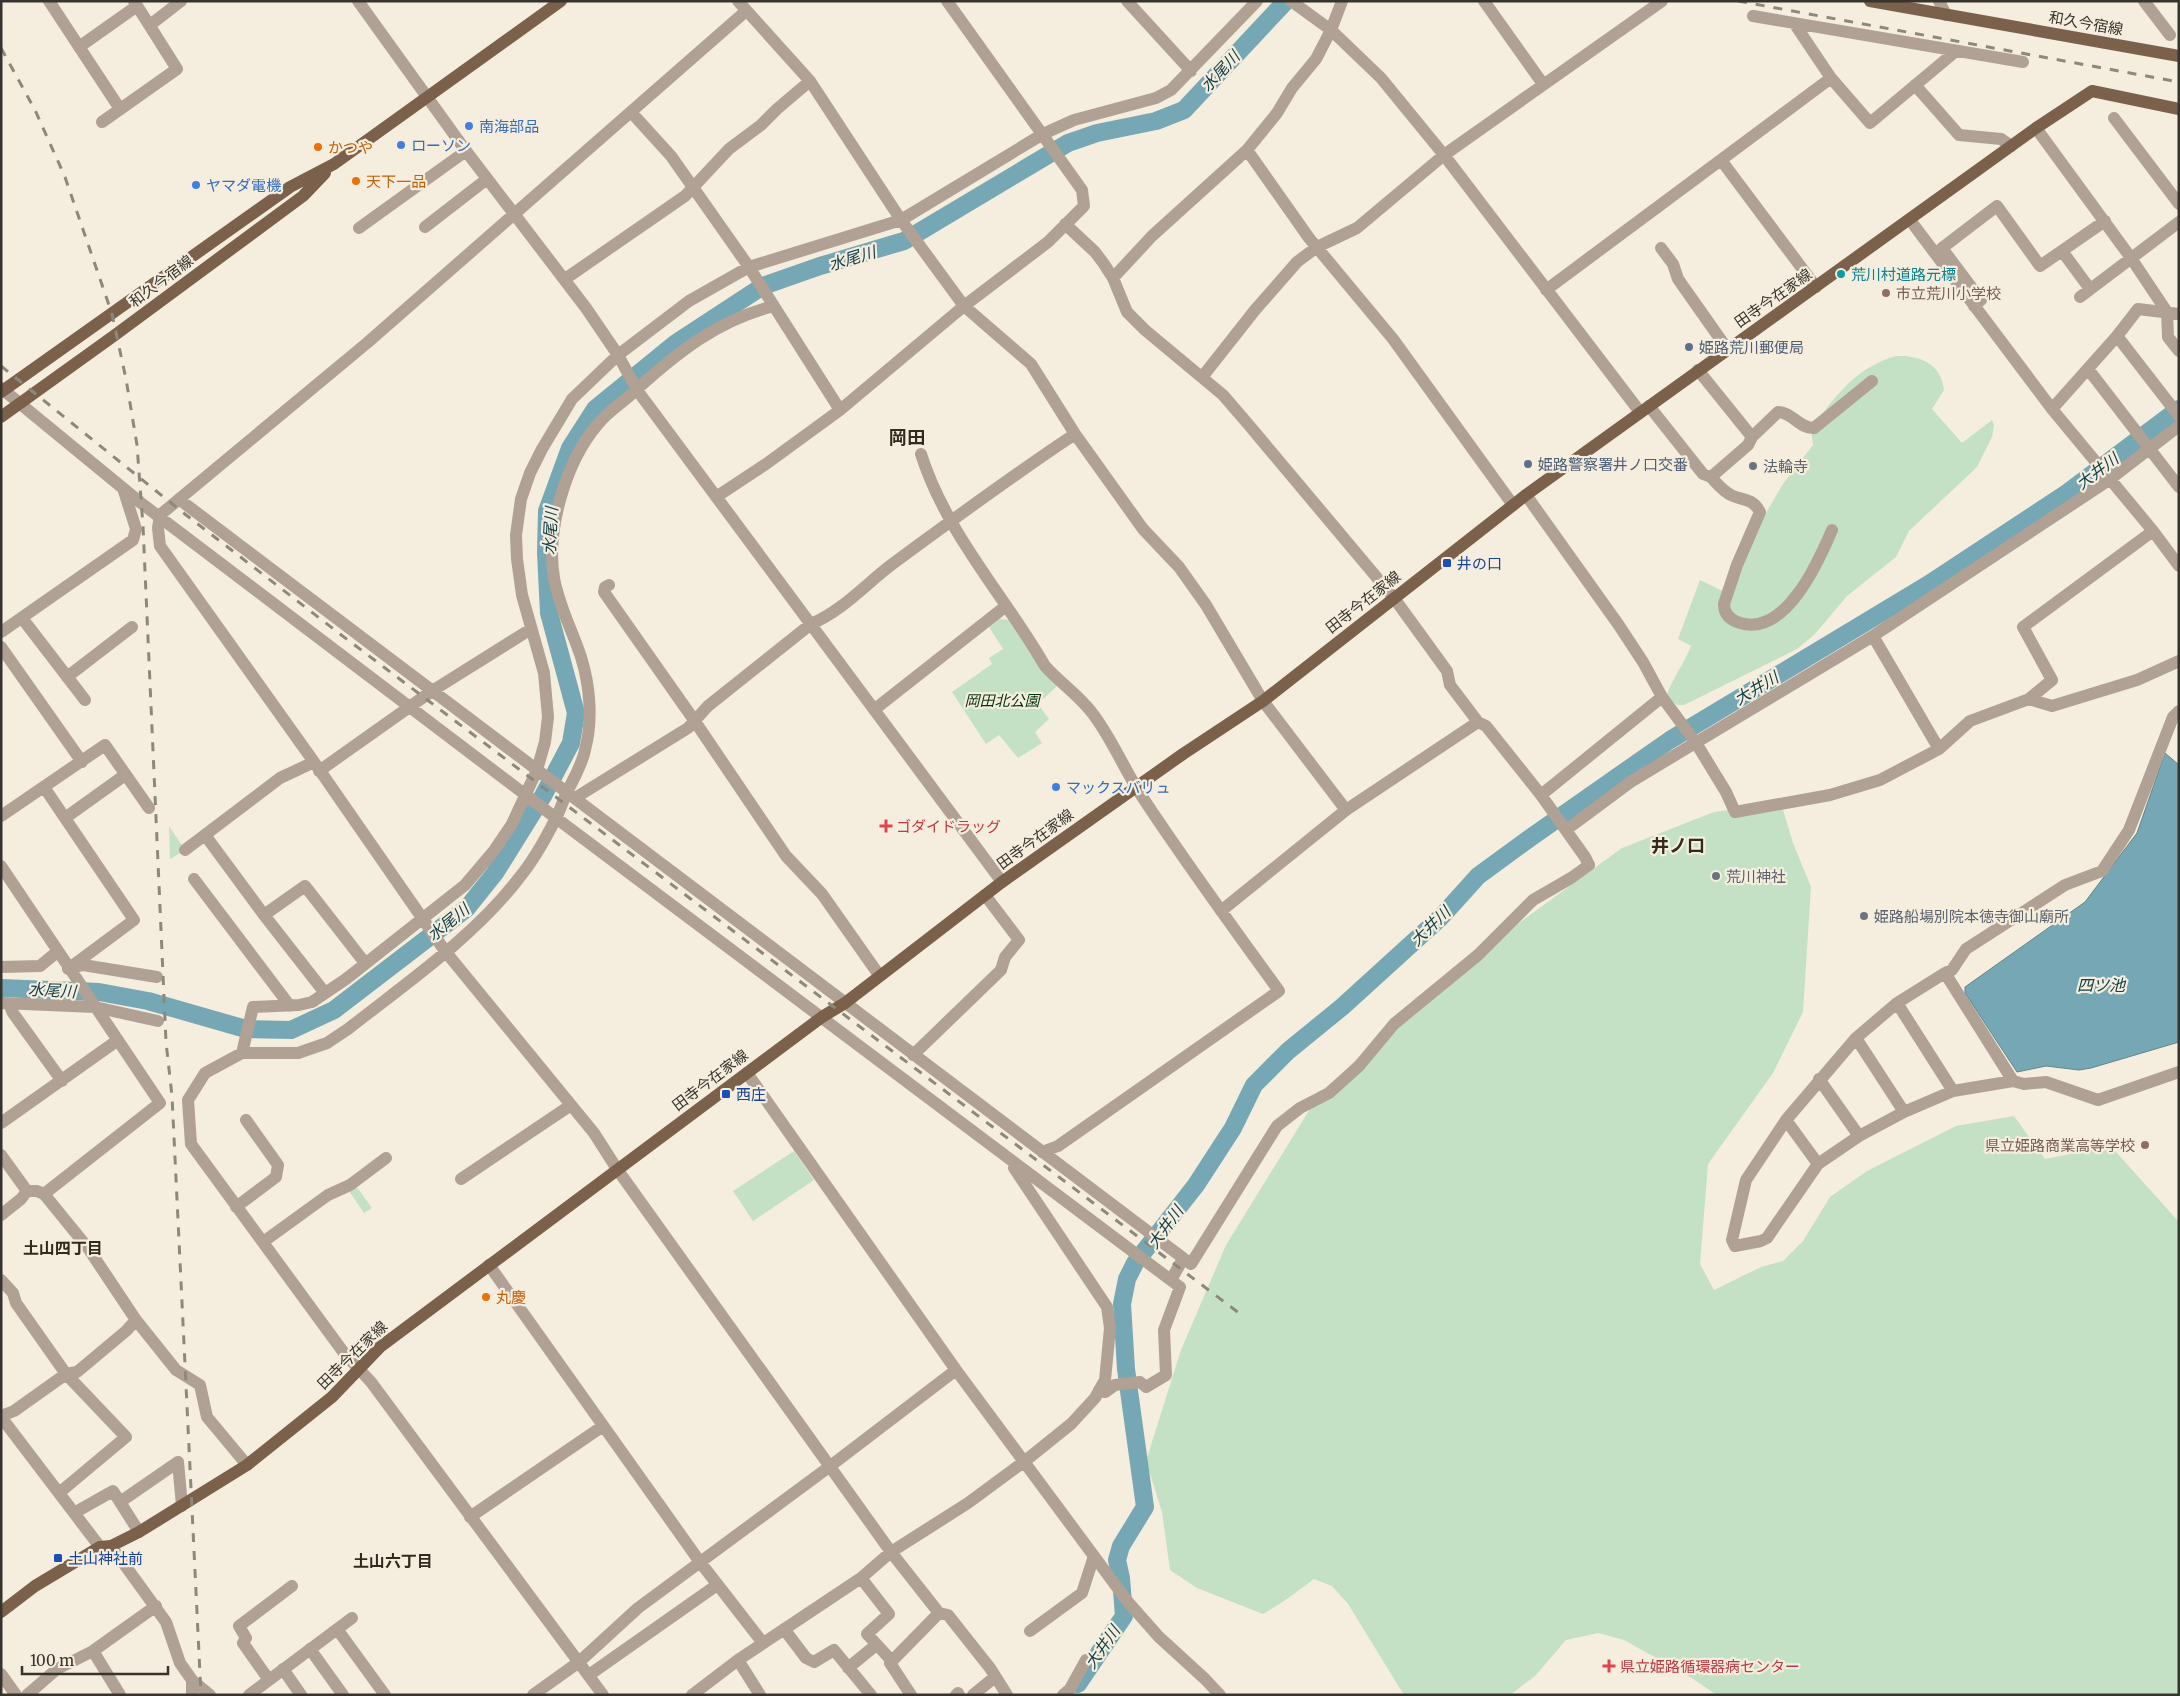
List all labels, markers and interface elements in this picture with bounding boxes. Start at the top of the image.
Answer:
street label: 和久今宿線 [2047,7,2125,39]
water label: 水尾川 [1196,45,1245,95]
place label: 南海部品 [479,117,539,136]
marker: 南海部品 [463,120,475,132]
place label: ローソン [411,136,471,155]
place label: かつや [328,138,373,157]
marker: ローソン [395,139,407,151]
marker: かつや [312,141,324,153]
place label: 天下一品 [366,172,426,191]
marker: 天下一品 [350,175,362,187]
place label: ヤマダ電機 [206,176,281,195]
marker: ヤマダ電機 [190,179,202,191]
water label: 水尾川 [826,241,880,275]
street label: 和久今宿線 [125,251,197,311]
street label: 田寺今在家線 [1731,264,1815,332]
place label: 荒川村道路元標 [1851,265,1956,284]
marker: 荒川村道路元標 [1835,268,1847,280]
place label: 市立荒川小学校 [1896,284,2001,303]
marker: 市立荒川小学校 [1880,287,1892,299]
place label: 姫路荒川郵便局 [1699,338,1804,357]
marker: 姫路荒川郵便局 [1683,341,1695,353]
district label: 岡田 [889,426,925,449]
water label: 大井川 [2072,447,2124,493]
place label: 姫路警察署井ノ口交番 [1538,455,1688,474]
place label: 法輪寺 [1763,457,1808,476]
marker: 姫路警察署井ノ口交番 [1522,458,1534,470]
marker: 法輪寺 [1747,460,1759,472]
water label: 水尾川 [539,505,561,555]
place label: 井の口 [1457,554,1502,573]
marker: 井の口 [1441,557,1453,569]
street label: 田寺今在家線 [1322,567,1404,637]
water label: 大井川 [1730,666,1783,709]
park label: 岡田北公園 [964,691,1041,710]
place label: マックスバリュ [1066,778,1171,797]
marker: マックスバリュ [1050,781,1062,793]
street label: 田寺今在家線 [993,805,1077,873]
place label: ゴダイドラッグ [896,817,1001,836]
marker: ゴダイドラッグ [880,820,892,832]
district label: 井ノ口 [1651,834,1705,857]
place label: 荒川神社 [1726,867,1786,886]
marker: 荒川神社 [1710,870,1722,882]
water label: 水尾川 [423,898,474,945]
water label: 大井川 [1406,901,1456,950]
place label: 姫路船場別院本徳寺御山廟所 [1874,907,2069,926]
marker: 姫路船場別院本徳寺御山廟所 [1858,910,1870,922]
water label: 四ツ池 [2077,975,2127,995]
water label: 水尾川 [28,979,78,1001]
street label: 田寺今在家線 [668,1045,752,1115]
place label: 西庄 [736,1085,766,1104]
marker: 西庄 [720,1088,732,1100]
place label: 県立姫路商業高等学校 [1985,1136,2135,1155]
marker: 県立姫路商業高等学校 [2139,1139,2151,1151]
water label: 大井川 [1143,1200,1188,1252]
district label: 土山四丁目 [23,1238,103,1258]
place label: 丸慶 [496,1288,526,1307]
marker: 丸慶 [480,1291,492,1303]
street label: 田寺今在家線 [313,1317,391,1393]
place label: 土山神社前 [68,1549,143,1568]
district label: 土山六丁目 [353,1551,433,1571]
marker: 土山神社前 [52,1552,64,1564]
water label: 大井川 [1080,1620,1125,1672]
scale bar [22,1644,169,1676]
text: 100 m [30,1651,74,1670]
place label: 県立姫路循環器病センター [1620,1657,1800,1676]
marker: 県立姫路循環器病センター [1602,1659,1616,1673]

